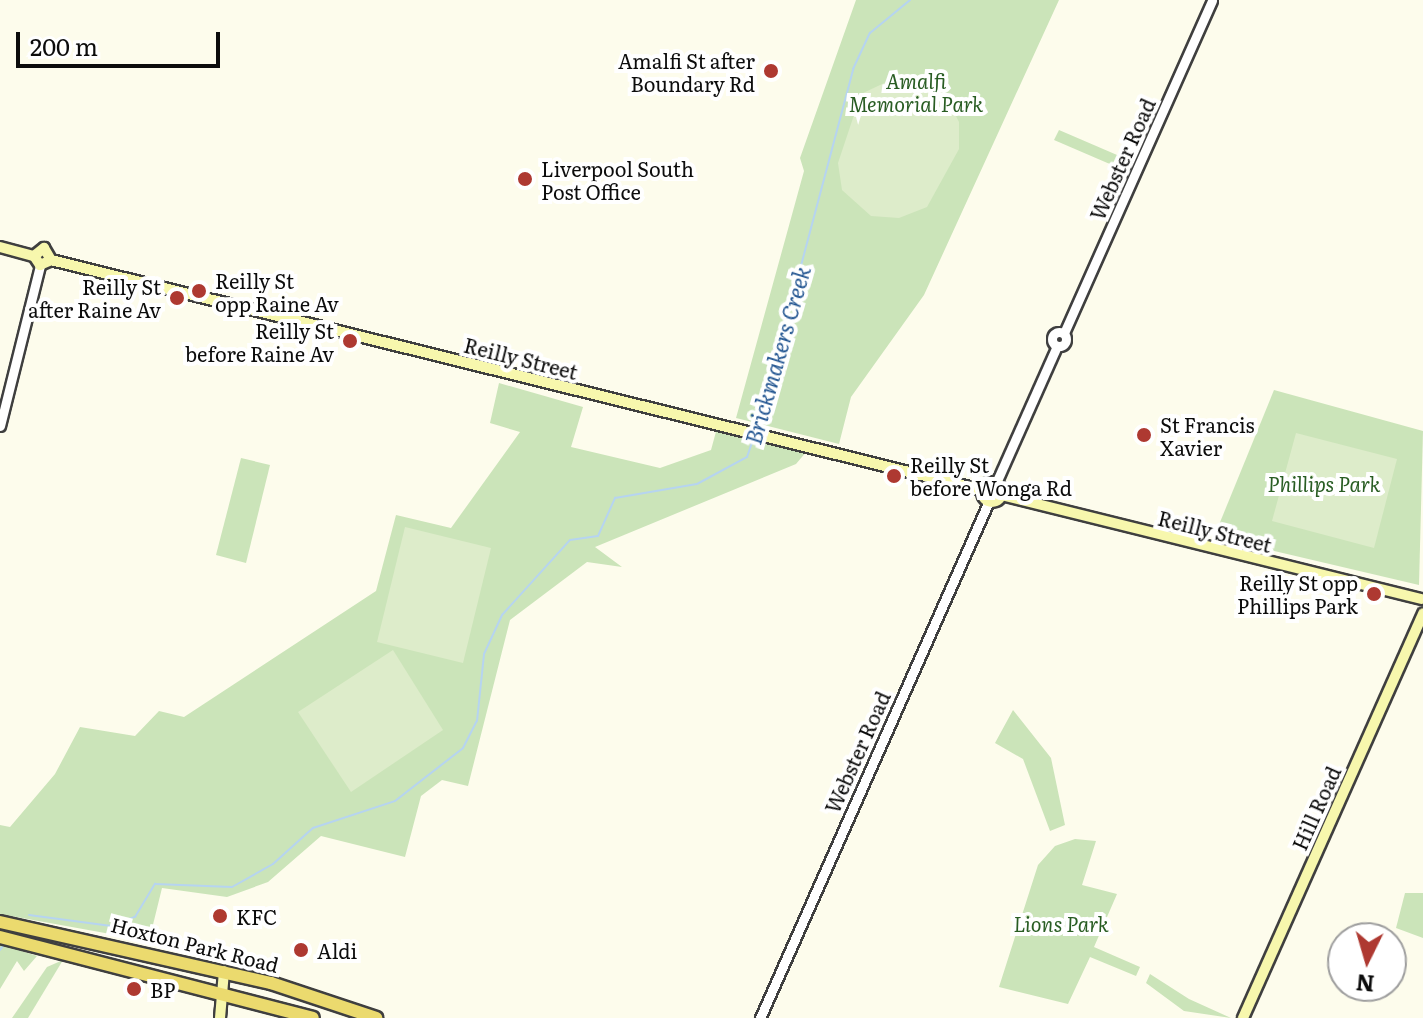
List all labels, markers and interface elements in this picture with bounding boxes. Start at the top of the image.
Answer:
scale bar [20,16,224,66]
text: 200 m [30,28,98,63]
place label: Amalfi St after Boundary Rd [618,48,755,95]
marker: Amalfi St after Boundary Rd [762,62,780,80]
park label: Amalfi Memorial Park [849,69,983,116]
street label: Webster Road [1084,94,1160,224]
place label: Liverpool South Post Office [541,156,694,203]
marker: Liverpool South Post Office [516,170,534,188]
water label: Brickmakers Creek [739,263,815,447]
place label: Reilly St opp Raine Av [215,268,339,315]
place label: Reilly St after Raine Av [28,274,161,321]
marker: Reilly St opp Raine Av [190,282,208,300]
marker: Reilly St after Raine Av [168,289,186,307]
place label: Reilly St before Raine Av [185,318,334,365]
marker: Reilly St before Raine Av [341,332,359,350]
street label: Reilly Street [462,332,580,384]
place label: St Francis Xavier [1160,412,1255,459]
marker: St Francis Xavier [1135,426,1153,444]
place label: Reilly St before Wonga Rd [910,452,1072,499]
marker: Reilly St before Wonga Rd [885,467,903,485]
park label: Phillips Park [1268,471,1380,495]
street label: Reilly Street [1156,505,1274,557]
place label: Reilly St opp Phillips Park [1237,570,1358,617]
marker: Reilly St opp Phillips Park [1365,585,1383,603]
street label: Webster Road [819,687,895,817]
street label: Hill Road [1287,762,1345,854]
place label: KFC [236,904,277,928]
marker: KFC [211,907,229,925]
park label: Lions Park [1013,911,1109,935]
street label: Hoxton Park Road [109,912,281,976]
north arrow [1327,922,1407,1002]
place label: Aldi [317,938,357,962]
marker: Aldi [292,941,310,959]
text: N [1354,967,1376,1002]
place label: BP [150,977,175,1001]
marker: BP [125,980,143,998]

